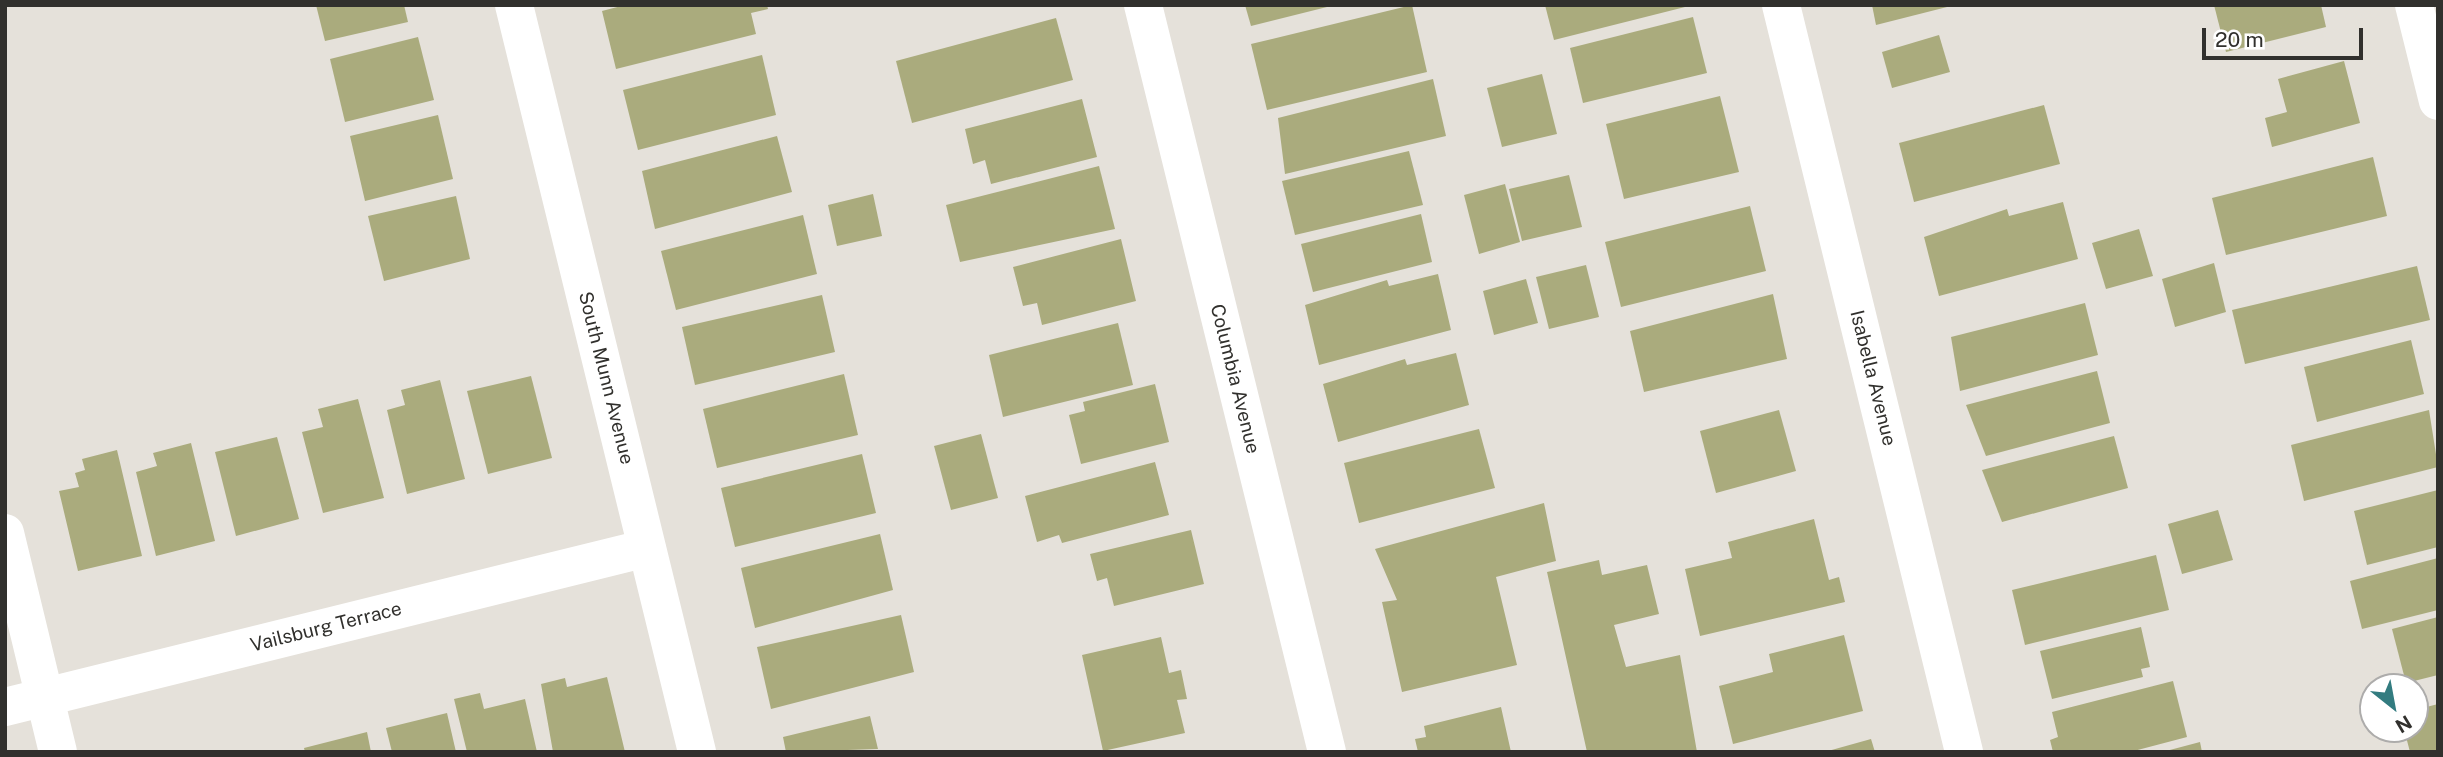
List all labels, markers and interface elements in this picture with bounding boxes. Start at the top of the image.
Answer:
scale bar [2205,14,2366,58]
text: 20 m [2215,27,2264,52]
street label: South Munn Avenue [574,289,638,467]
street label: Columbia Avenue [1205,302,1265,456]
street label: Isabella Avenue [1845,308,1901,448]
street label: Vailsburg Terrace [248,597,404,657]
north arrow [2359,673,2429,743]
text: N [2392,711,2416,738]

